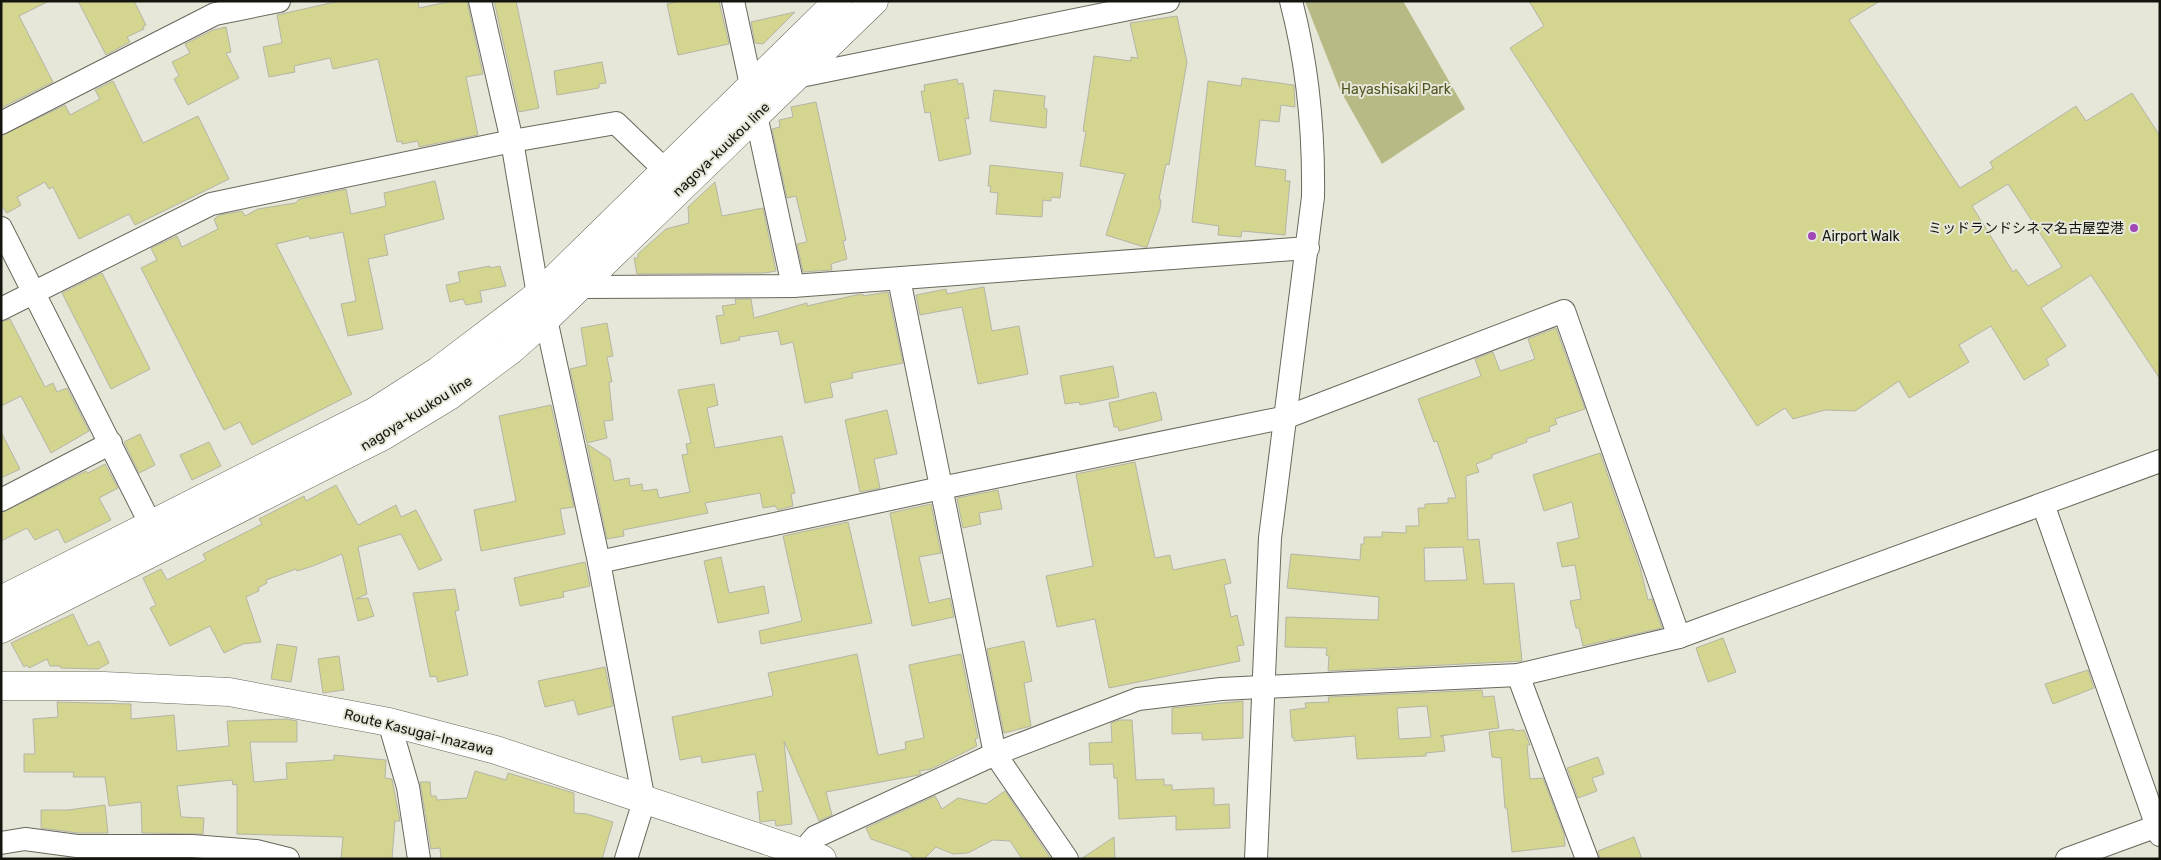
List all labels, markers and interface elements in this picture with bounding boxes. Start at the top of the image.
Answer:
park label: Hayashisaki Park [1341,81,1452,98]
street label: nagoya-kuukou line [669,99,773,200]
place label: ミッドランドシネマ名古屋空港 [1928,220,2124,237]
marker: ミッドランドシネマ名古屋空港 [2128,222,2140,234]
place label: Airport Walk [1822,228,1900,245]
marker: Airport Walk [1806,230,1818,242]
street label: nagoya-kuukou line [357,372,475,455]
street label: Route Kasugai-Inazawa [342,706,495,759]

